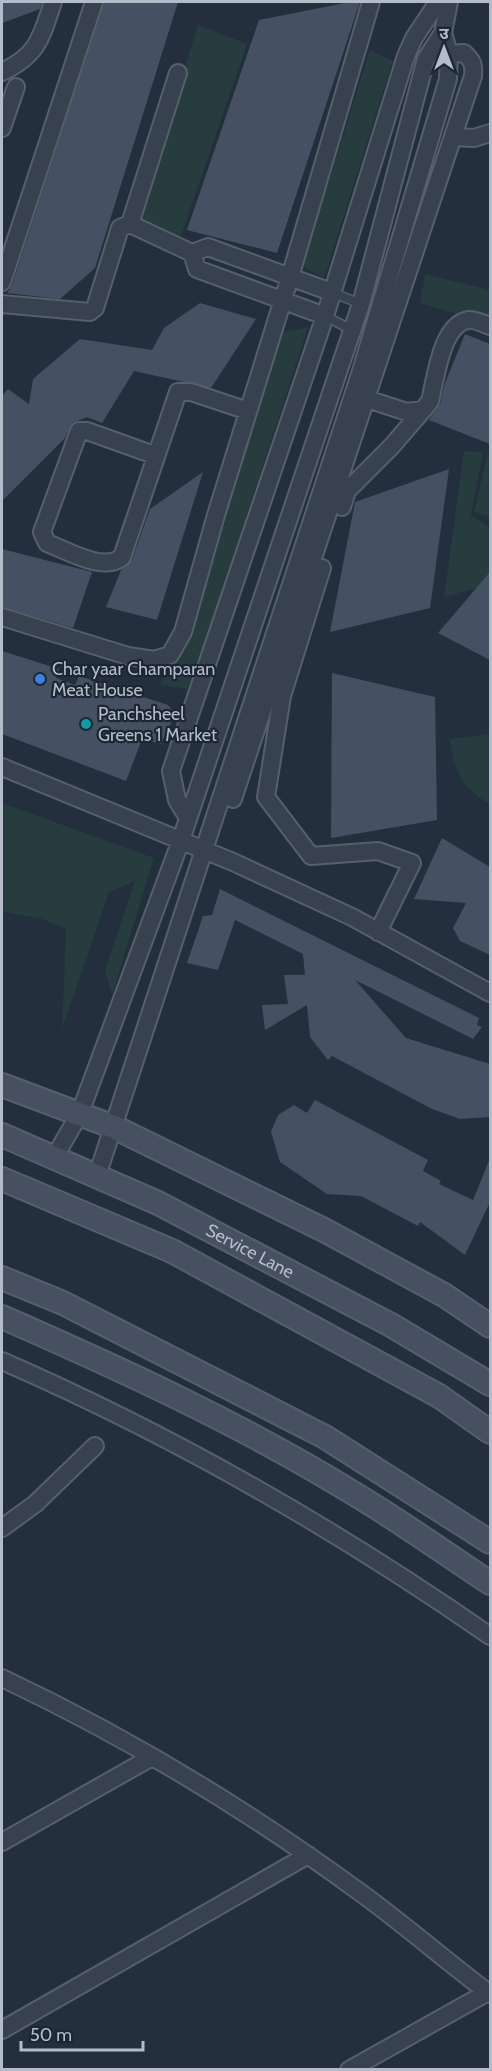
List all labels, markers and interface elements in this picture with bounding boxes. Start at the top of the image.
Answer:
north arrow [414,18,474,78]
text: उ [439,24,449,43]
place label: Char yaar Champaran Meat House [52,658,215,701]
marker: Char yaar Champaran Meat House [33,672,47,686]
place label: Panchsheel Greens 1 Market [98,703,217,746]
marker: Panchsheel Greens 1 Market [79,717,93,731]
street label: Service Lane [202,1219,298,1283]
scale bar [21,2014,142,2052]
text: 50 m [30,2024,72,2046]

